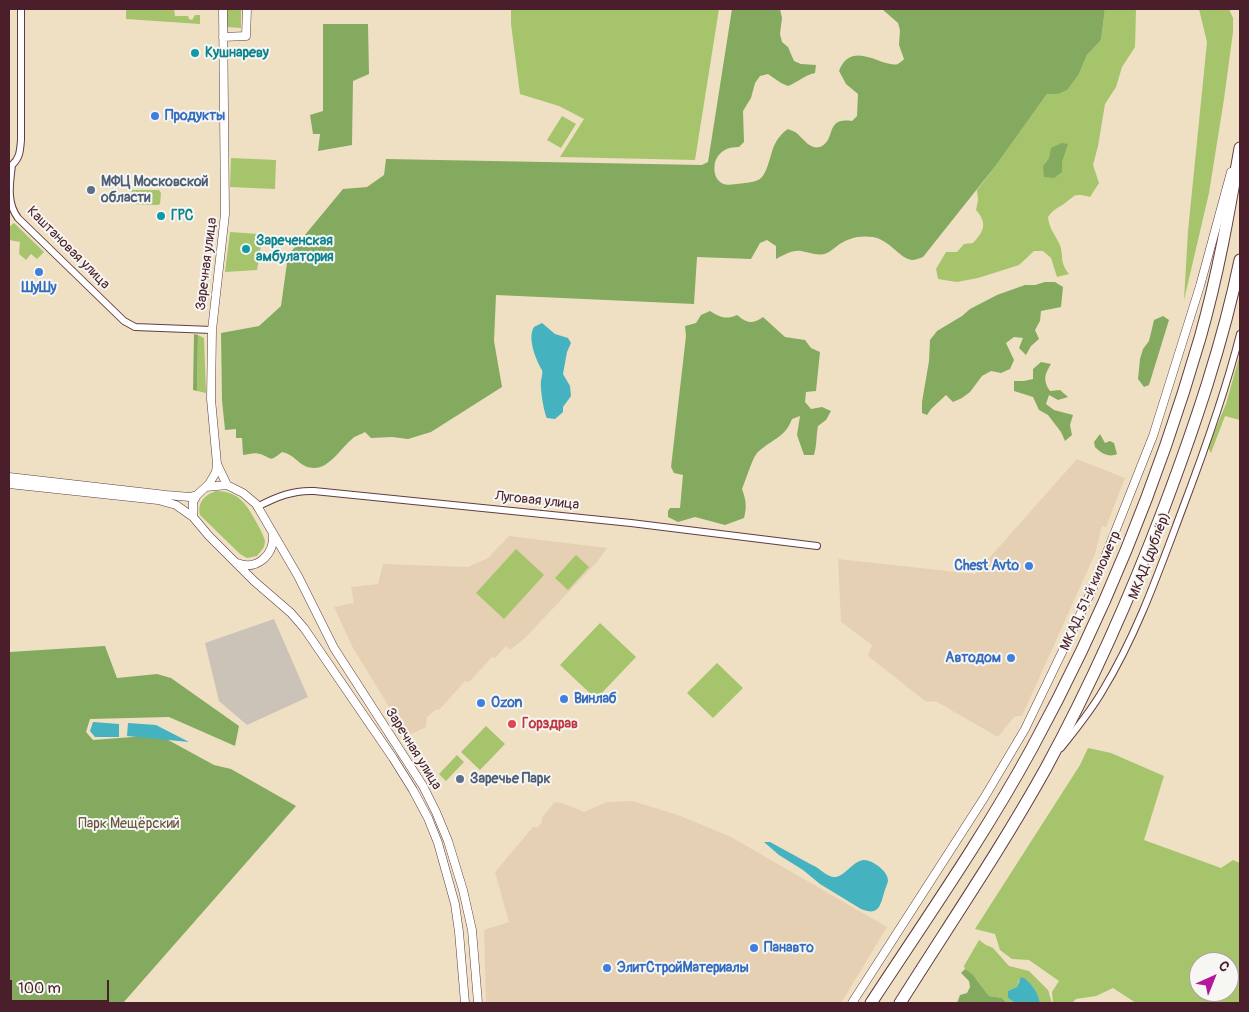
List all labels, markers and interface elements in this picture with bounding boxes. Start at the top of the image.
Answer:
place label: Кушнареву [205,45,269,61]
marker: Кушнареву [189,47,201,59]
place label: Продукты [165,108,225,124]
marker: Продукты [149,110,161,122]
place label: МФЦ Московской области [101,174,208,206]
marker: МФЦ Московской области [85,184,97,196]
street label: Каштановая улица [23,203,113,293]
place label: ГРС [171,208,193,224]
marker: ГРС [155,210,167,222]
street label: Заречная улица [193,217,221,311]
place label: Зареченская амбулатория [256,233,334,266]
marker: Зареченская амбулатория [240,243,252,255]
marker: ШуШу [33,266,45,278]
place label: ШуШу [22,280,56,296]
street label: Луговая улица [494,488,580,514]
street label: МКАД (дублёр) [1126,510,1174,602]
street label: МКАД, 51-й километр [1057,529,1125,653]
place label: Chest Avto [954,558,1019,574]
marker: Chest Avto [1023,560,1035,572]
place label: Автодом [945,650,1001,666]
marker: Автодом [1005,652,1017,664]
place label: Винлаб [574,691,617,707]
marker: Винлаб [558,693,570,705]
place label: Ozon [491,695,522,711]
marker: Ozon [475,697,487,709]
street label: Заречная улица [381,705,445,793]
place label: Горздрав [522,716,578,732]
marker: Горздрав [506,718,518,730]
place label: Заречье Парк [470,771,551,787]
marker: Заречье Парк [454,773,466,785]
park label: Парк Мещёрский [78,816,180,832]
place label: Панавто [764,940,814,956]
marker: Панавто [748,942,760,954]
north arrow [1189,952,1239,1002]
text: С [1215,957,1233,976]
place label: ЭлитСтройМатериалы [617,960,749,976]
marker: ЭлитСтройМатериалы [601,962,613,974]
scale bar [12,970,111,1002]
text: 100 m [18,979,61,998]

